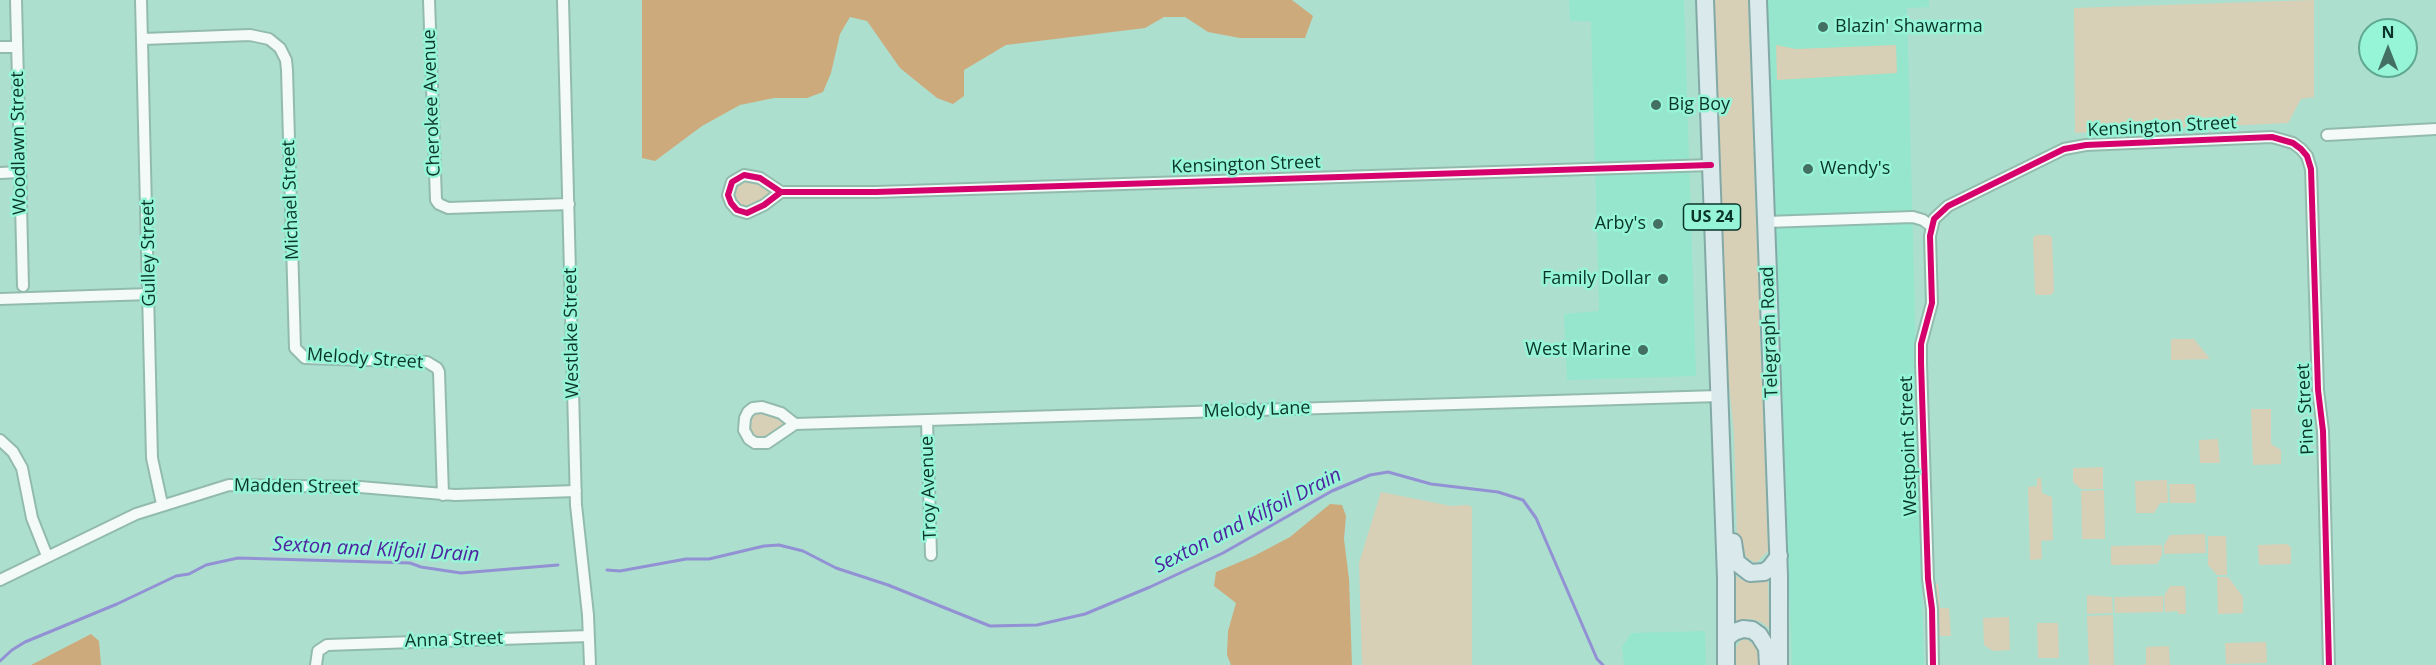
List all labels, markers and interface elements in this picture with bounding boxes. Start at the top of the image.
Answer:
place label: Blazin' Shawarma [1835,16,1983,38]
north arrow [2358,18,2418,78]
marker: Blazin' Shawarma [1816,20,1830,34]
text: N [2381,21,2395,43]
street label: Cherokee Avenue [419,29,445,177]
street label: Woodlawn Street [7,71,31,215]
place label: Big Boy [1668,94,1730,116]
marker: Big Boy [1649,98,1663,112]
street label: Kensington Street [2087,112,2237,142]
street label: Michael Street [278,140,304,260]
street label: Kensington Street [1171,152,1321,178]
place label: Wendy's [1820,158,1890,180]
marker: Wendy's [1801,162,1815,176]
street label: Gulley Street [137,199,161,307]
road number: US 24 [1684,204,1740,230]
place label: Arby's [1595,213,1646,235]
marker: Arby's [1651,217,1665,231]
street label: Telegraph Road [1757,266,1783,398]
street label: Westlake Street [560,267,584,399]
place label: Family Dollar [1542,268,1651,290]
marker: Family Dollar [1656,272,1670,286]
place label: West Marine [1525,339,1631,361]
marker: West Marine [1636,343,1650,357]
street label: Melody Street [306,344,424,374]
street label: Pine Street [2293,363,2319,455]
street label: Westpoint Street [1896,375,1922,517]
street label: Melody Lane [1203,397,1311,423]
street label: Troy Avenue [916,435,942,541]
water label: Sexton and Kilfoil Drain [1150,463,1346,579]
street label: Madden Street [234,475,358,499]
water label: Sexton and Kilfoil Drain [272,533,480,567]
street label: Anna Street [404,627,504,653]

